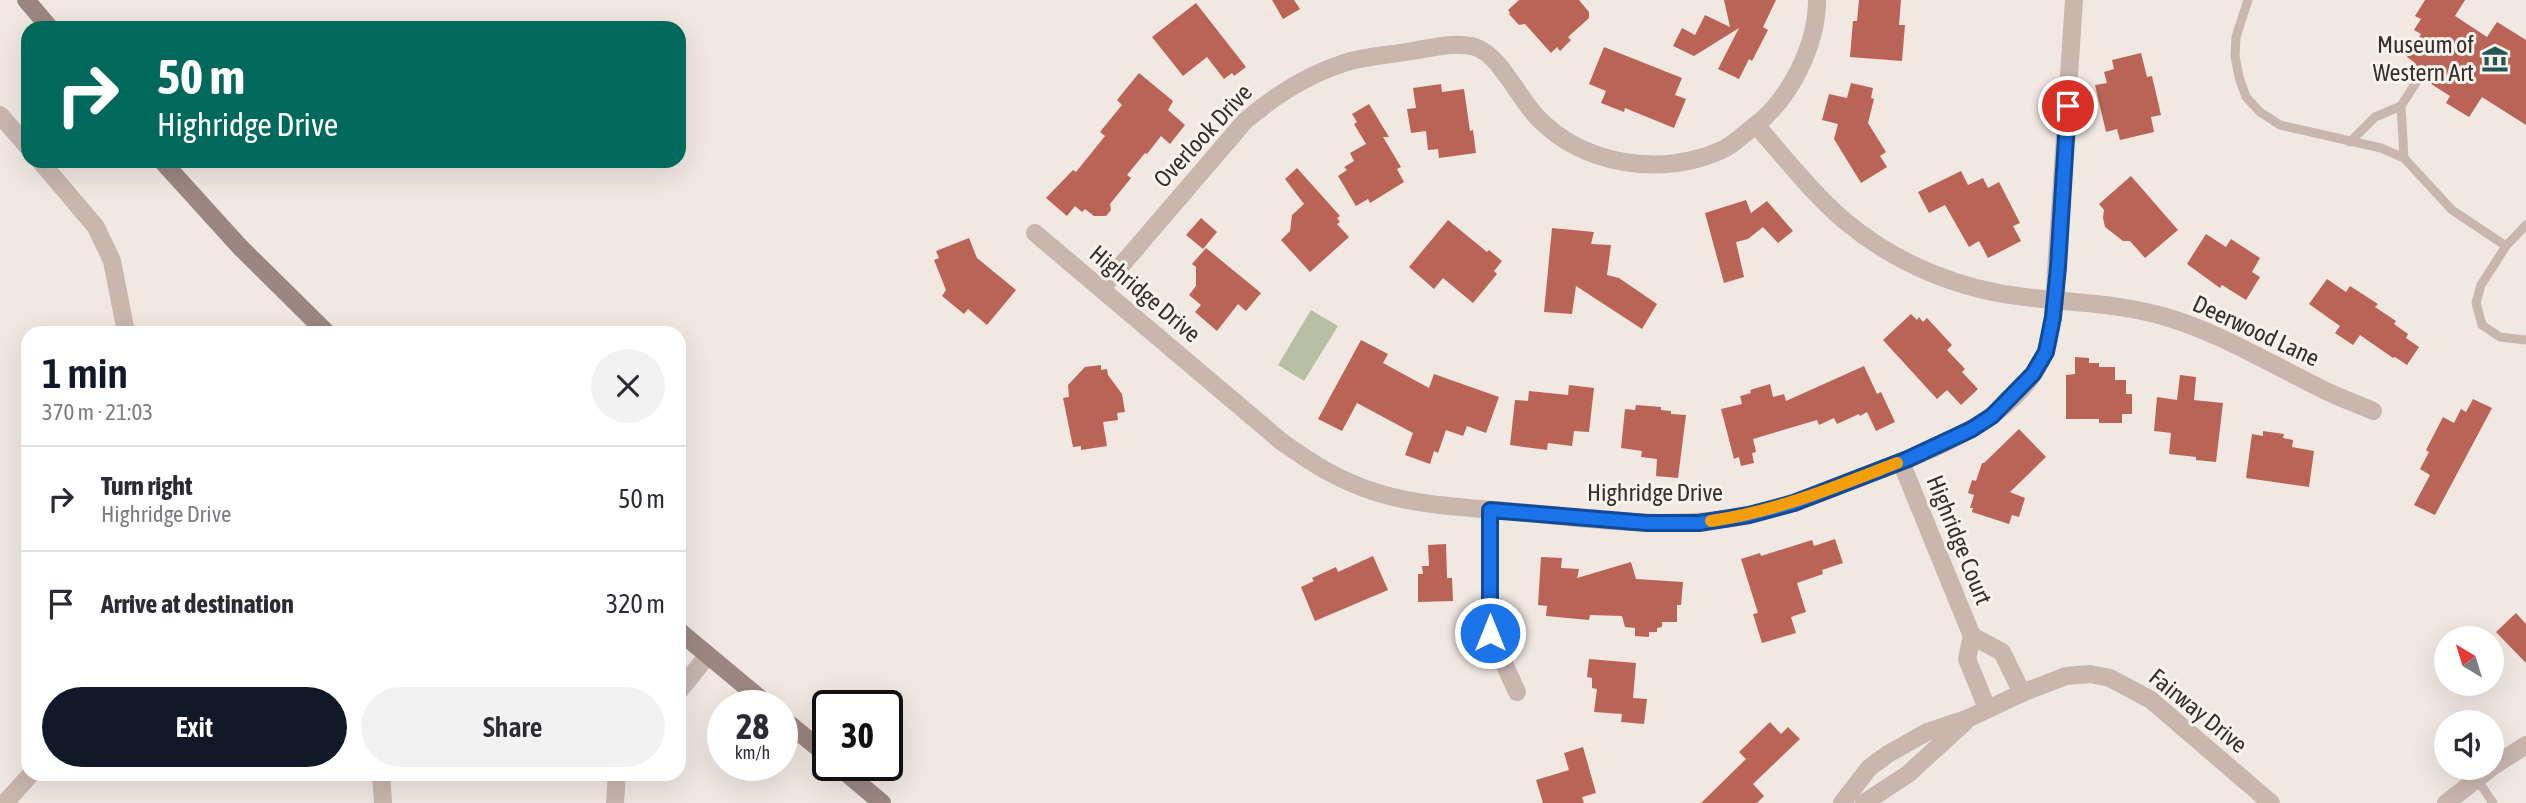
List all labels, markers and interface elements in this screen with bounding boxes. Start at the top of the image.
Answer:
place label: Museum of Western Art [2373,31,2474,86]
museum icon: Museum of Western Art [2480,44,2510,74]
text: 50 m [157,48,245,104]
icon: right [42,49,133,140]
pin [2038,76,2098,136]
street label: Overlook Drive [1148,79,1257,193]
icon: arrive [2049,87,2087,125]
text: Highridge Drive [157,106,338,143]
street label: Highridge Drive [1085,240,1206,348]
street label: Deerwood Lane [2189,289,2324,372]
text: 1 min [42,349,128,397]
button: close [591,349,665,423]
text: 370 m · 21:03 [42,399,153,425]
text: Turn right [101,471,192,501]
street label: Highridge Court [1921,471,1998,608]
street label: Highridge Drive [1587,479,1723,506]
icon: right [42,480,80,518]
text: 50 m [618,484,665,514]
text: Highridge Drive [101,501,231,527]
icon: arrive [42,585,80,623]
text: Arrive at destination [101,589,294,619]
text: 320 m [606,589,665,619]
position arrow [1453,596,1527,670]
north arrow [2434,626,2504,696]
map controls [2434,626,2504,780]
street label: Fairway Drive [2144,663,2253,758]
button: Exit [42,687,347,767]
button: Share [361,687,665,767]
speed limit sign: 30 [812,690,903,781]
text: 28 [736,706,769,746]
button: sound [2434,710,2504,780]
text: km/h [735,742,770,763]

